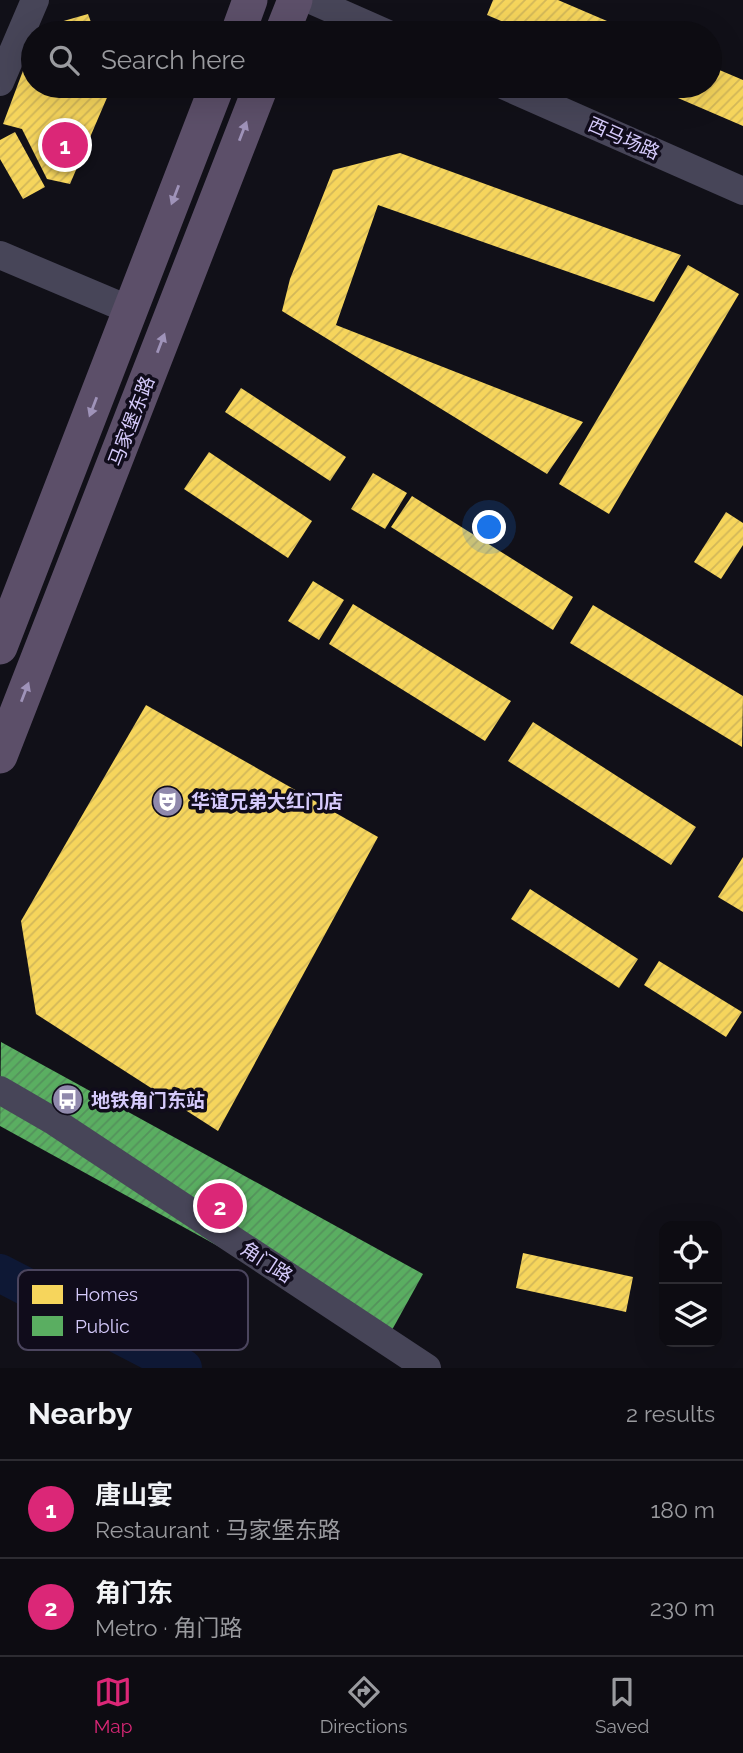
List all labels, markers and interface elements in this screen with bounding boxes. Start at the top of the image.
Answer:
search box [21,21,722,98]
icon: search [45,41,83,79]
text: Search here [101,45,245,75]
street label: 西马场路 [585,112,663,164]
pin: 1 [42,119,88,171]
one-way arrow [238,121,249,142]
one-way arrow [169,185,180,206]
one-way arrow [155,333,166,354]
street label: 马家堡东路 [104,373,158,469]
one-way arrow [87,397,98,418]
your location [472,510,506,544]
one-way arrow [19,682,30,703]
theatre icon: 华谊兄弟大红门店 [151,784,185,818]
place label: 华谊兄弟大红门店 [191,790,343,812]
bus stop icon: 地铁角门东站 [51,1083,85,1117]
place label: 地铁角门东站 [91,1089,205,1111]
pin: 2 [197,1180,243,1232]
map controls [659,1221,722,1347]
button: locate [659,1221,722,1284]
street label: 角门路 [237,1237,297,1287]
legend [18,1270,248,1350]
text: Homes [75,1283,138,1305]
button: layers [659,1284,722,1347]
text: Public [75,1315,130,1337]
text: Nearby [28,1396,132,1431]
text: 2 results [626,1400,715,1427]
text: 唐山宴 [95,1480,173,1510]
text: 1 [45,1496,57,1523]
text: 180 m [650,1496,715,1523]
text: Restaurant · 马家堡东路 [95,1516,341,1543]
text: 角门东 [95,1578,173,1608]
text: 2 [45,1594,57,1621]
text: 230 m [650,1594,715,1621]
text: Metro · 角门路 [95,1614,243,1641]
tab: Map [94,1673,132,1737]
tab: Directions [320,1673,408,1737]
tab: Saved [595,1673,649,1737]

